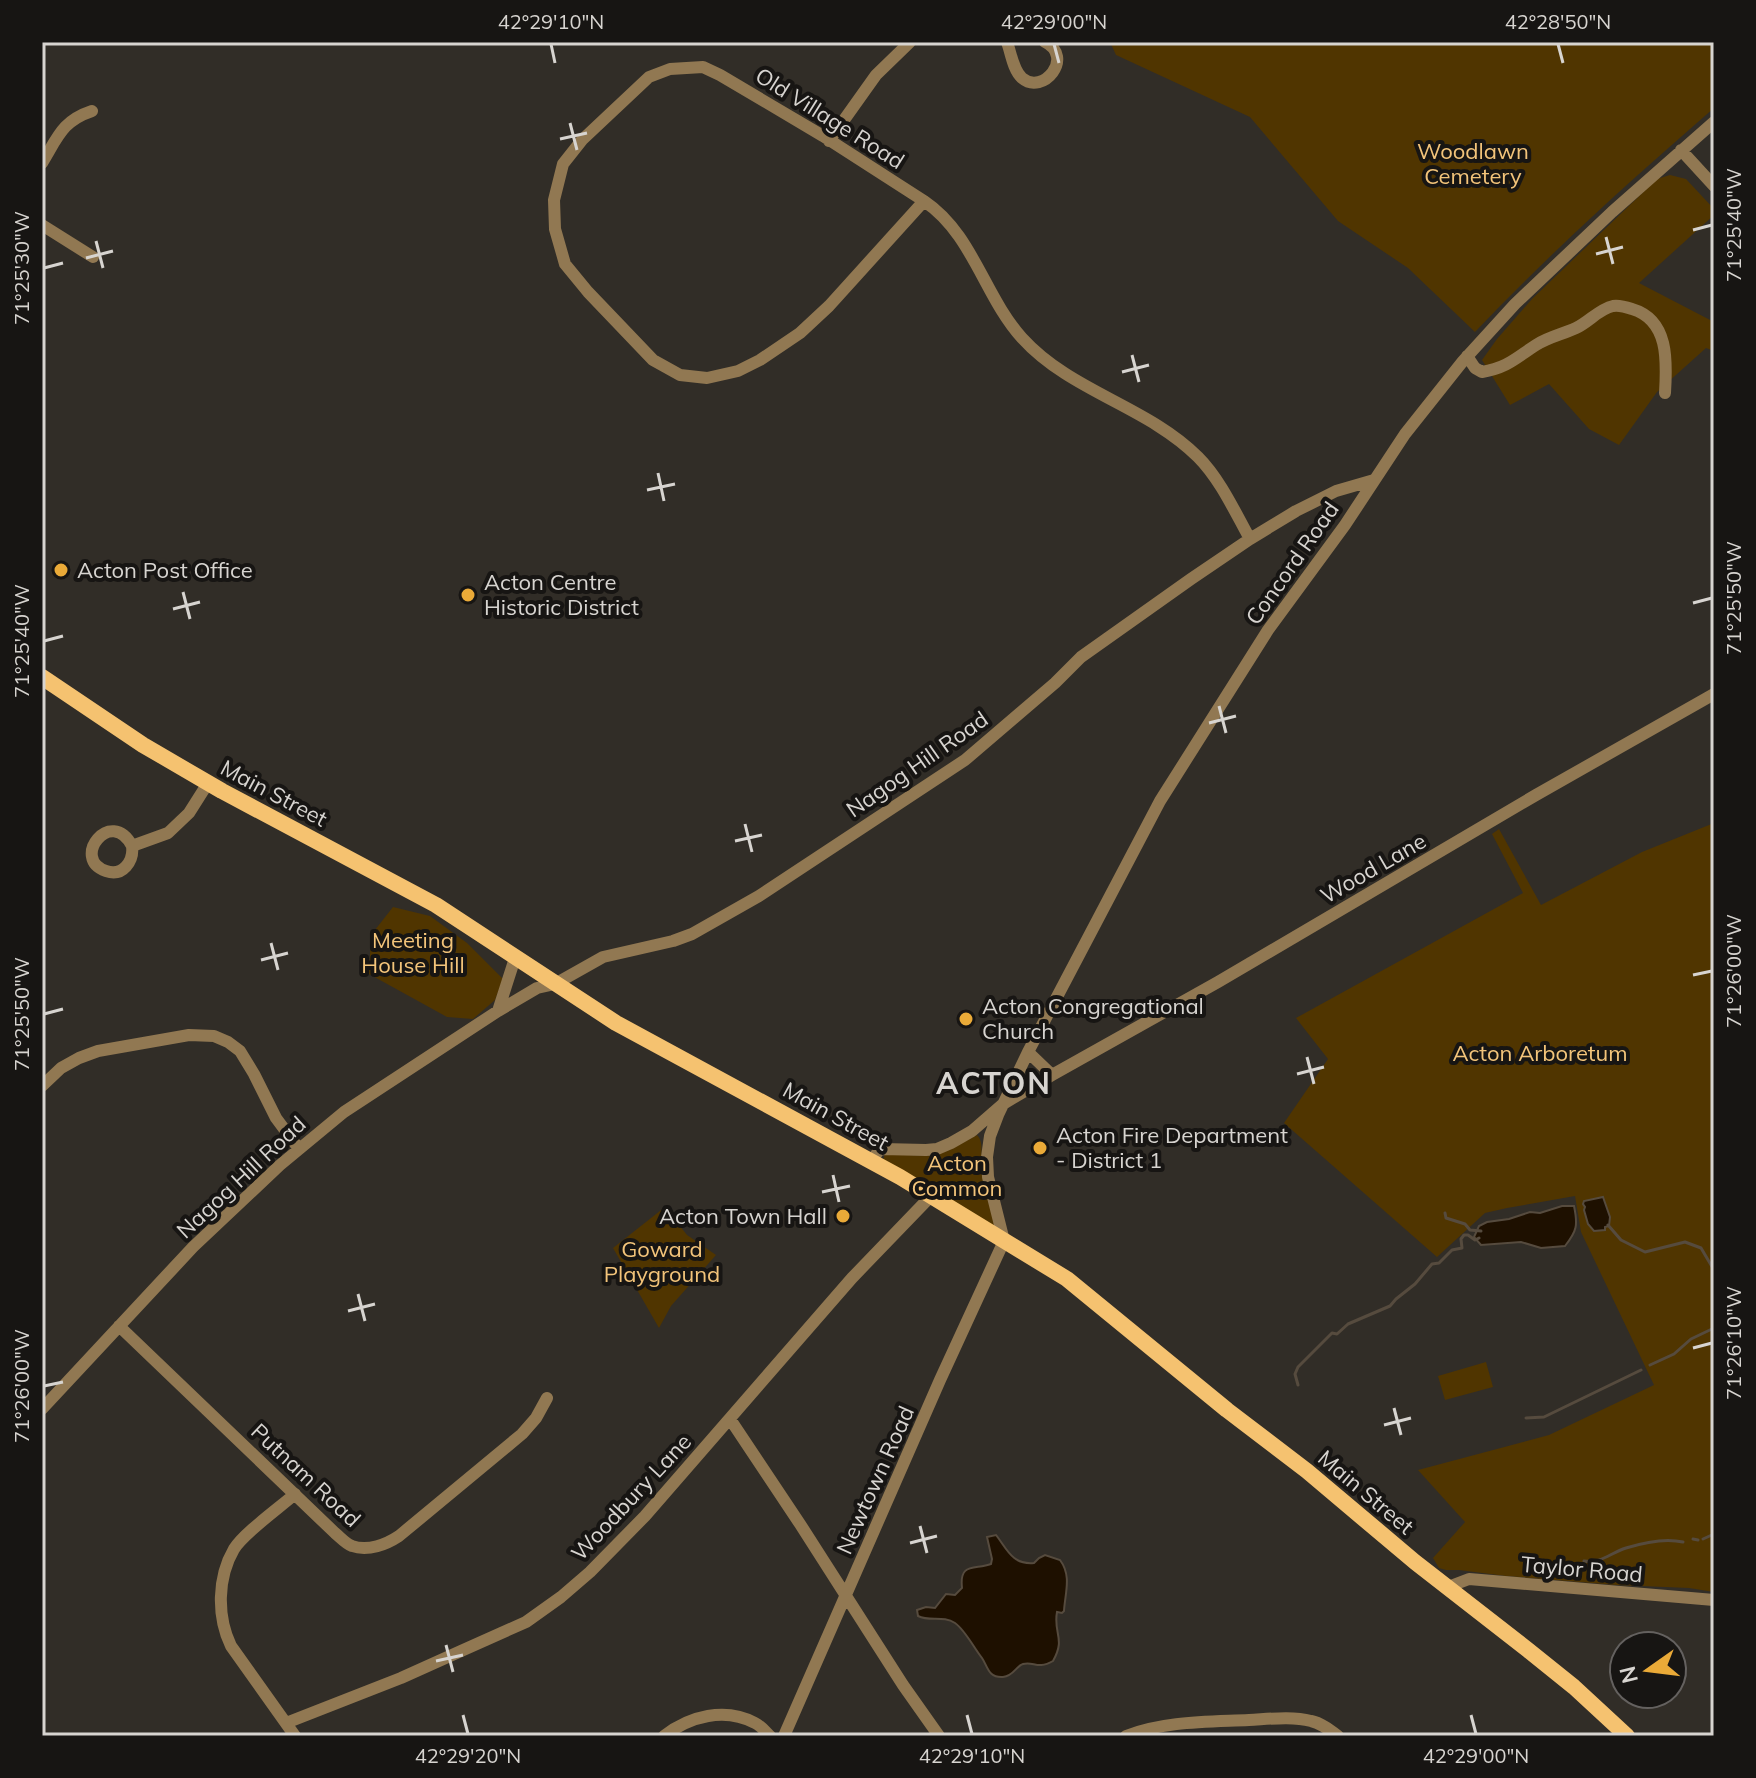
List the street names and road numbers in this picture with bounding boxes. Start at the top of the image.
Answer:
street label: Old Village Road [750,61,910,175]
street label: Concord Road [1239,496,1345,630]
street label: Nagog Hill Road [841,705,993,823]
street label: Main Street [216,753,332,833]
street label: Wood Lane [1315,827,1431,909]
street label: Main Street [778,1075,894,1157]
street label: Nagog Hill Road [170,1110,312,1244]
street label: Newtown Road [830,1402,920,1558]
street label: Putnam Road [245,1417,367,1533]
street label: Woodbury Lane [565,1428,697,1566]
street label: Main Street [1312,1444,1420,1540]
street label: Taylor Road [1520,1550,1644,1588]

